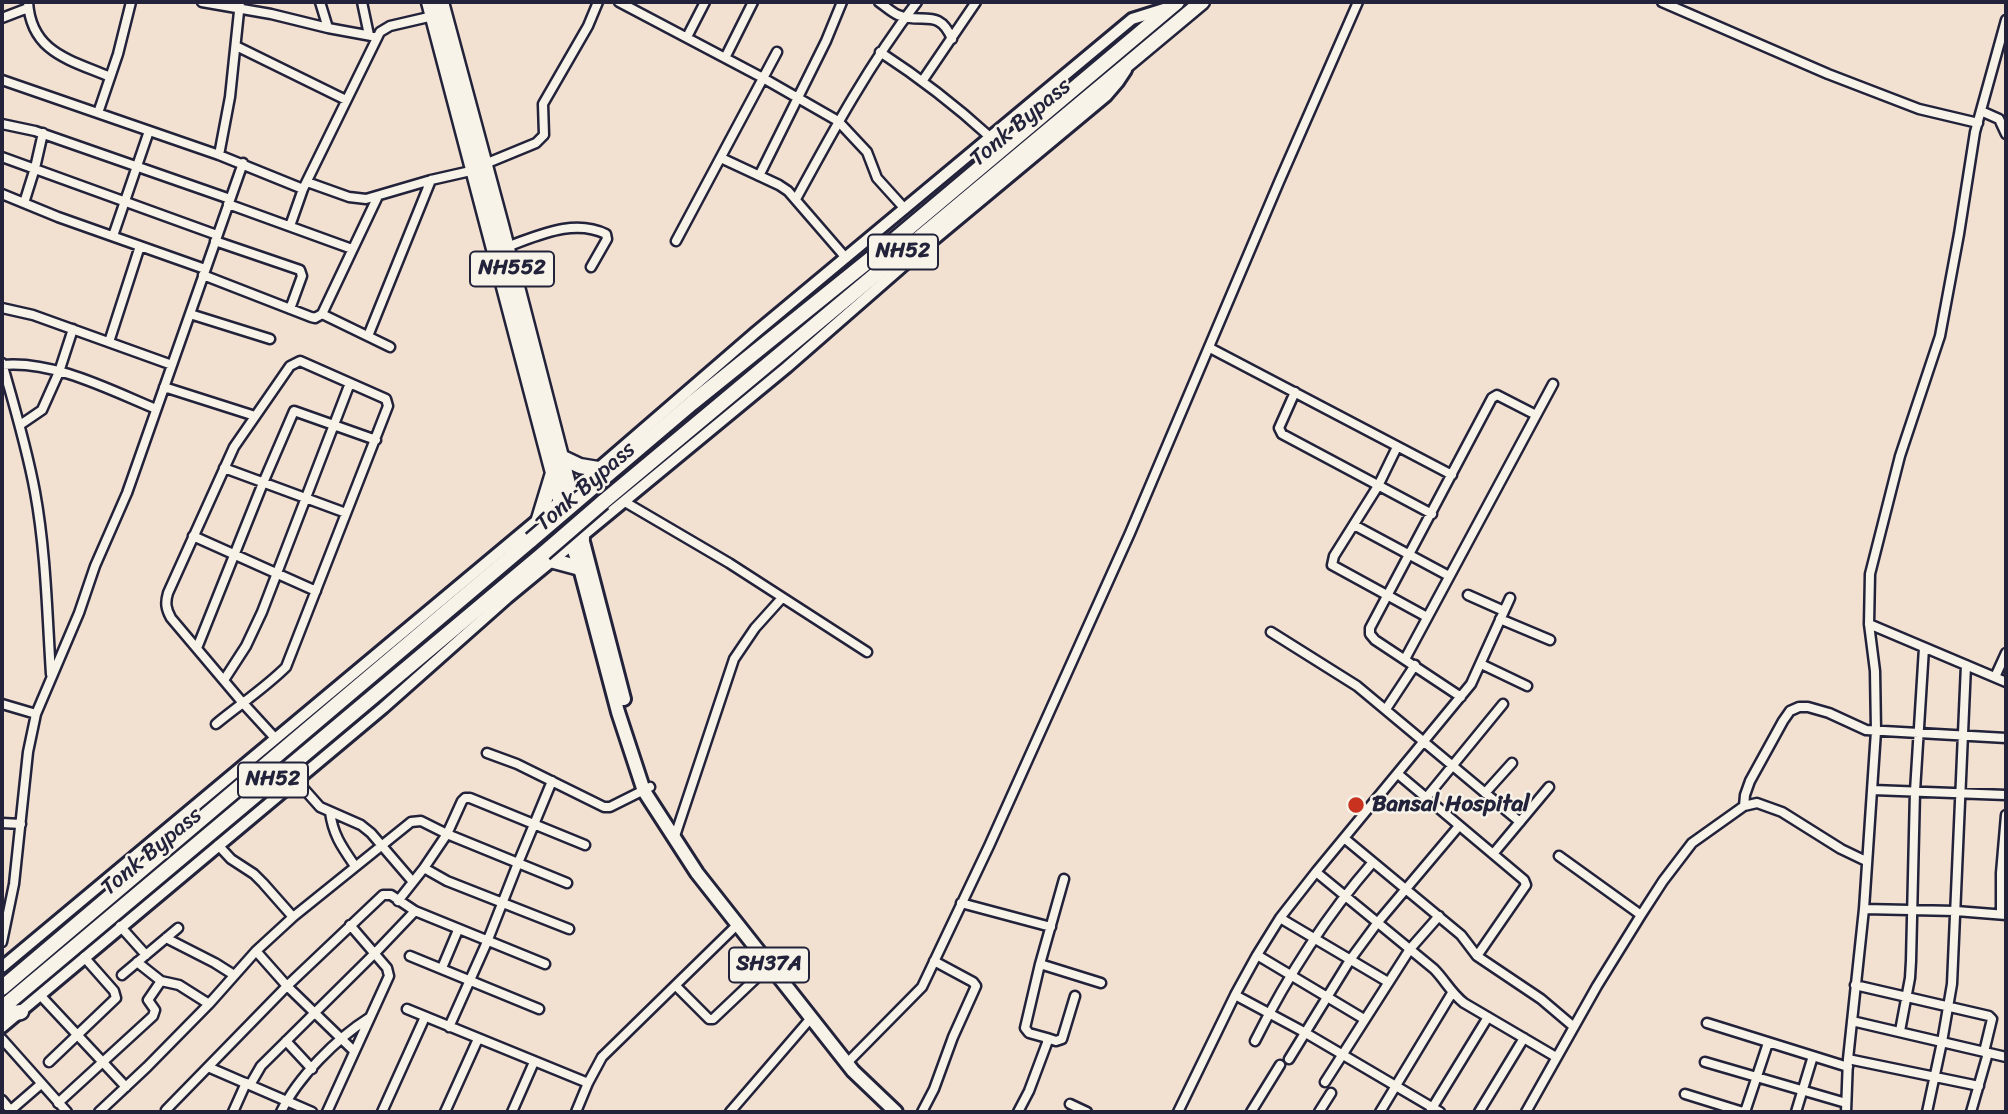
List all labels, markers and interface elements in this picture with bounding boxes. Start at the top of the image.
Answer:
street label: Tonk Bypass [965,73,1077,173]
road number: NH52 [868,234,938,270]
road number: NH552 [470,252,554,286]
street label: Tonk Bypass [530,436,642,538]
road number: NH52 [238,762,308,798]
place label: Bansal Hospital [1372,791,1530,819]
marker: Bansal Hospital [1346,795,1366,815]
street label: Tonk Bypass [96,802,208,902]
road number: SH37A [729,948,809,982]

